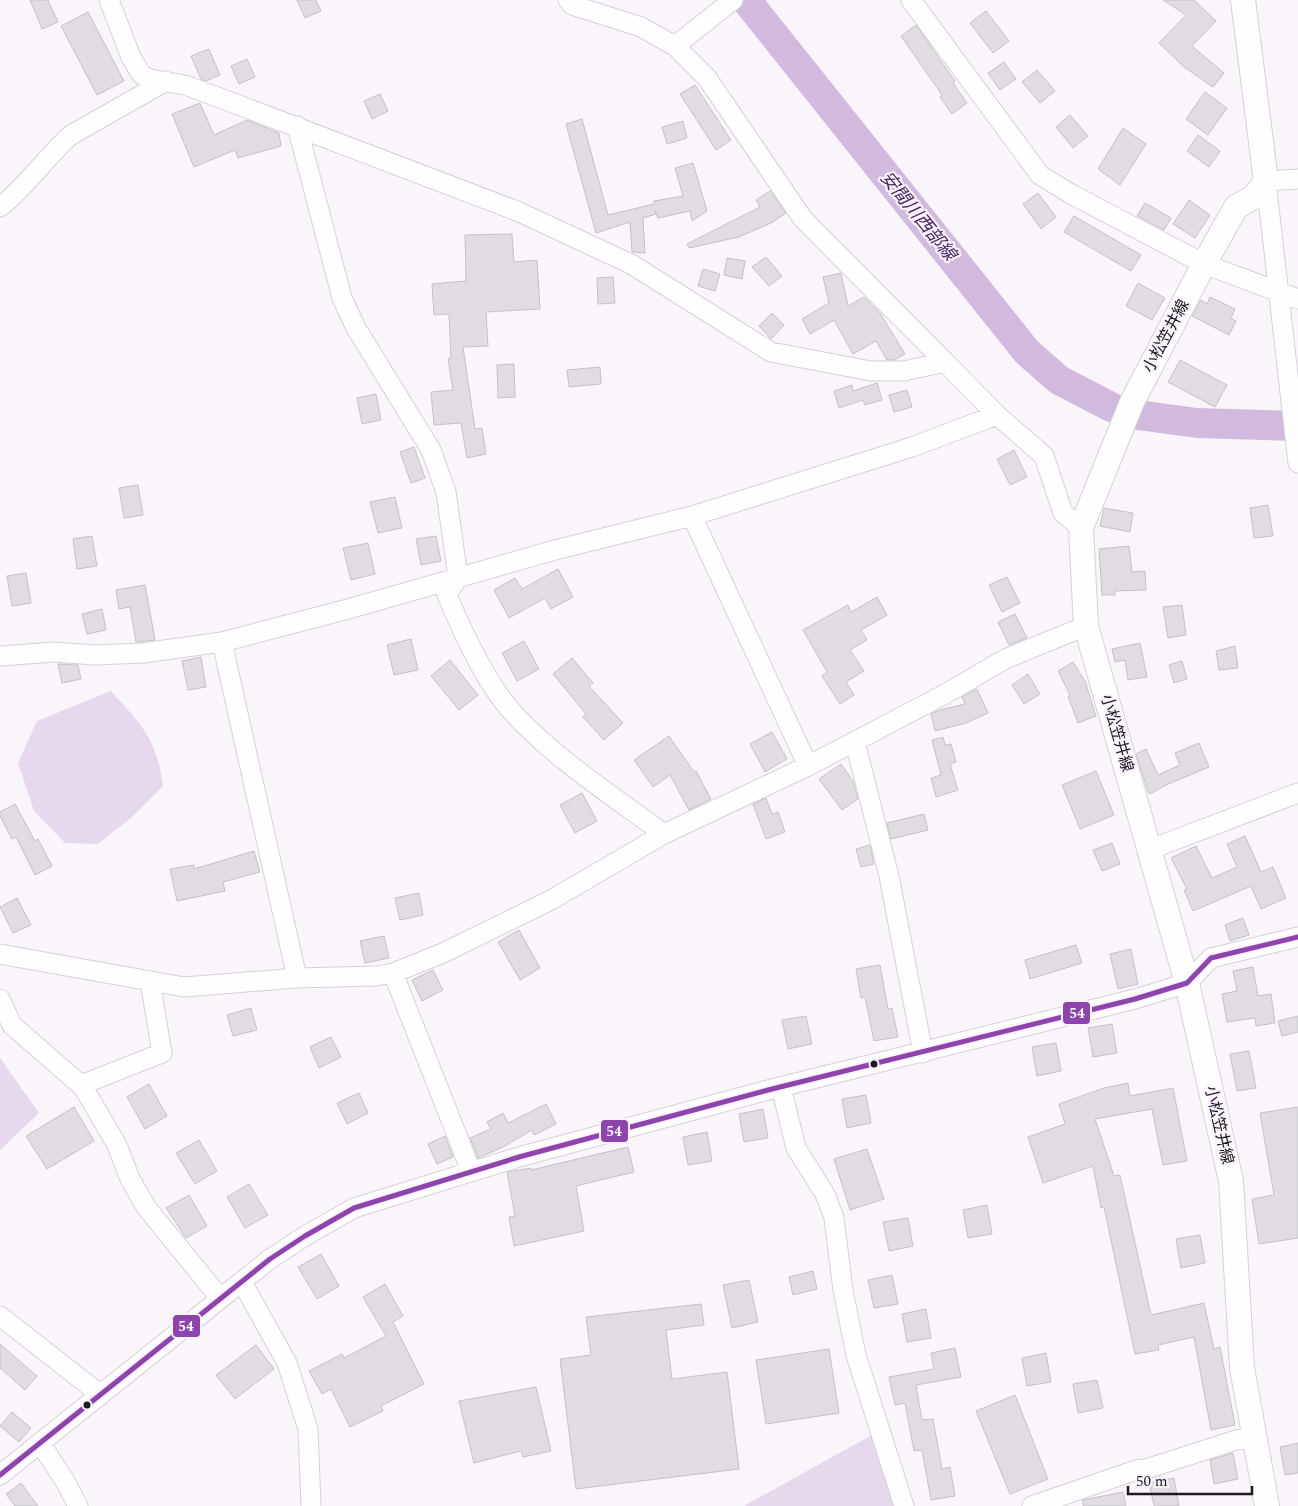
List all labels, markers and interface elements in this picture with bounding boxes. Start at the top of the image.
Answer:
water label: 安間川西部線 [874,166,964,268]
street label: 小松笠井線 [1137,295,1195,377]
street label: 小松笠井線 [1094,691,1140,775]
line badge: 54 [1062,1001,1091,1025]
text: 54 [1069,1003,1085,1024]
unlabelled marker [869,1059,879,1069]
street label: 小松笠井線 [1198,1083,1240,1167]
line badge: 54 [600,1119,629,1143]
text: 54 [606,1121,622,1142]
line badge: 54 [172,1314,201,1338]
text: 54 [178,1316,194,1337]
unlabelled marker [82,1400,92,1410]
scale bar [1128,1464,1252,1496]
text: 50 m [1136,1470,1168,1493]

